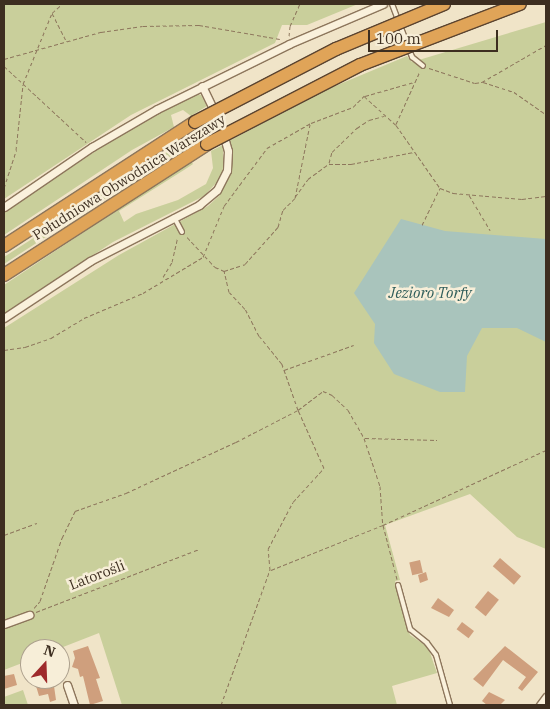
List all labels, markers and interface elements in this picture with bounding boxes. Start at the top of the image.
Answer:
scale bar [370,20,500,52]
text: 100 m [376,29,421,48]
street label: Południowa Obwodnica Warszawy [29,110,229,244]
water label: Jezioro Torfy [389,284,471,302]
street label: Latorośli [67,557,127,593]
north arrow [20,639,70,689]
text: N [41,640,58,661]

